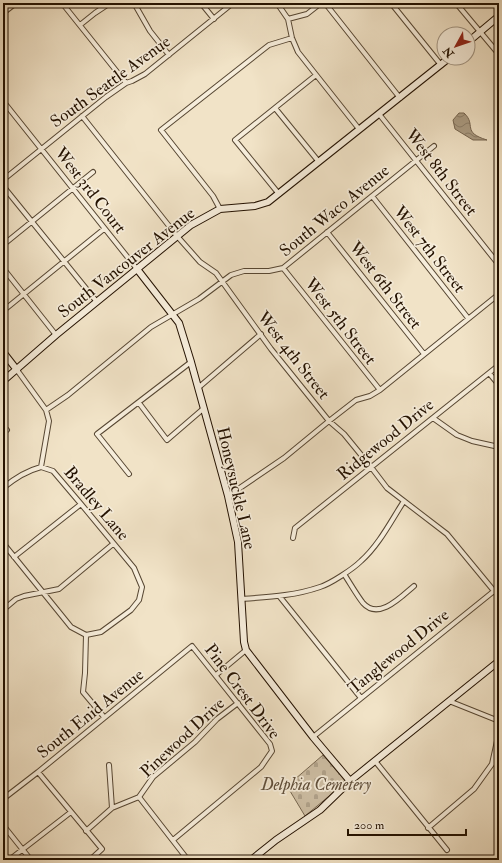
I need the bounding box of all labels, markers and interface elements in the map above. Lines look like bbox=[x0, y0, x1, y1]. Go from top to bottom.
north arrow bbox=[436, 26, 476, 66]
street label: South Seattle Avenue bbox=[46, 31, 174, 132]
text: N bbox=[440, 43, 458, 61]
street label: West 8th Street bbox=[400, 124, 482, 220]
street label: West 3rd Court bbox=[50, 142, 131, 238]
street label: South Waco Avenue bbox=[275, 160, 393, 261]
street label: West 7th Street bbox=[389, 201, 470, 297]
street label: South Vancouver Avenue bbox=[54, 202, 199, 322]
street label: West 6th Street bbox=[344, 237, 427, 334]
street label: West 5th Street bbox=[300, 273, 381, 369]
street label: West 4th Street bbox=[252, 306, 335, 404]
street label: Ridgewood Drive bbox=[333, 394, 438, 485]
street label: Honeysuckle Lane bbox=[211, 425, 261, 552]
street label: Bradley Lane bbox=[59, 462, 134, 545]
street label: Tanglewood Drive bbox=[344, 604, 453, 699]
street label: Pine Crest Drive bbox=[200, 640, 285, 743]
street label: South Enid Avenue bbox=[33, 664, 148, 763]
street label: Pinewood Drive bbox=[136, 693, 229, 782]
park label: Delphia Cemetery bbox=[260, 774, 371, 795]
scale bar bbox=[348, 811, 466, 837]
text: 200 m bbox=[354, 818, 385, 833]

